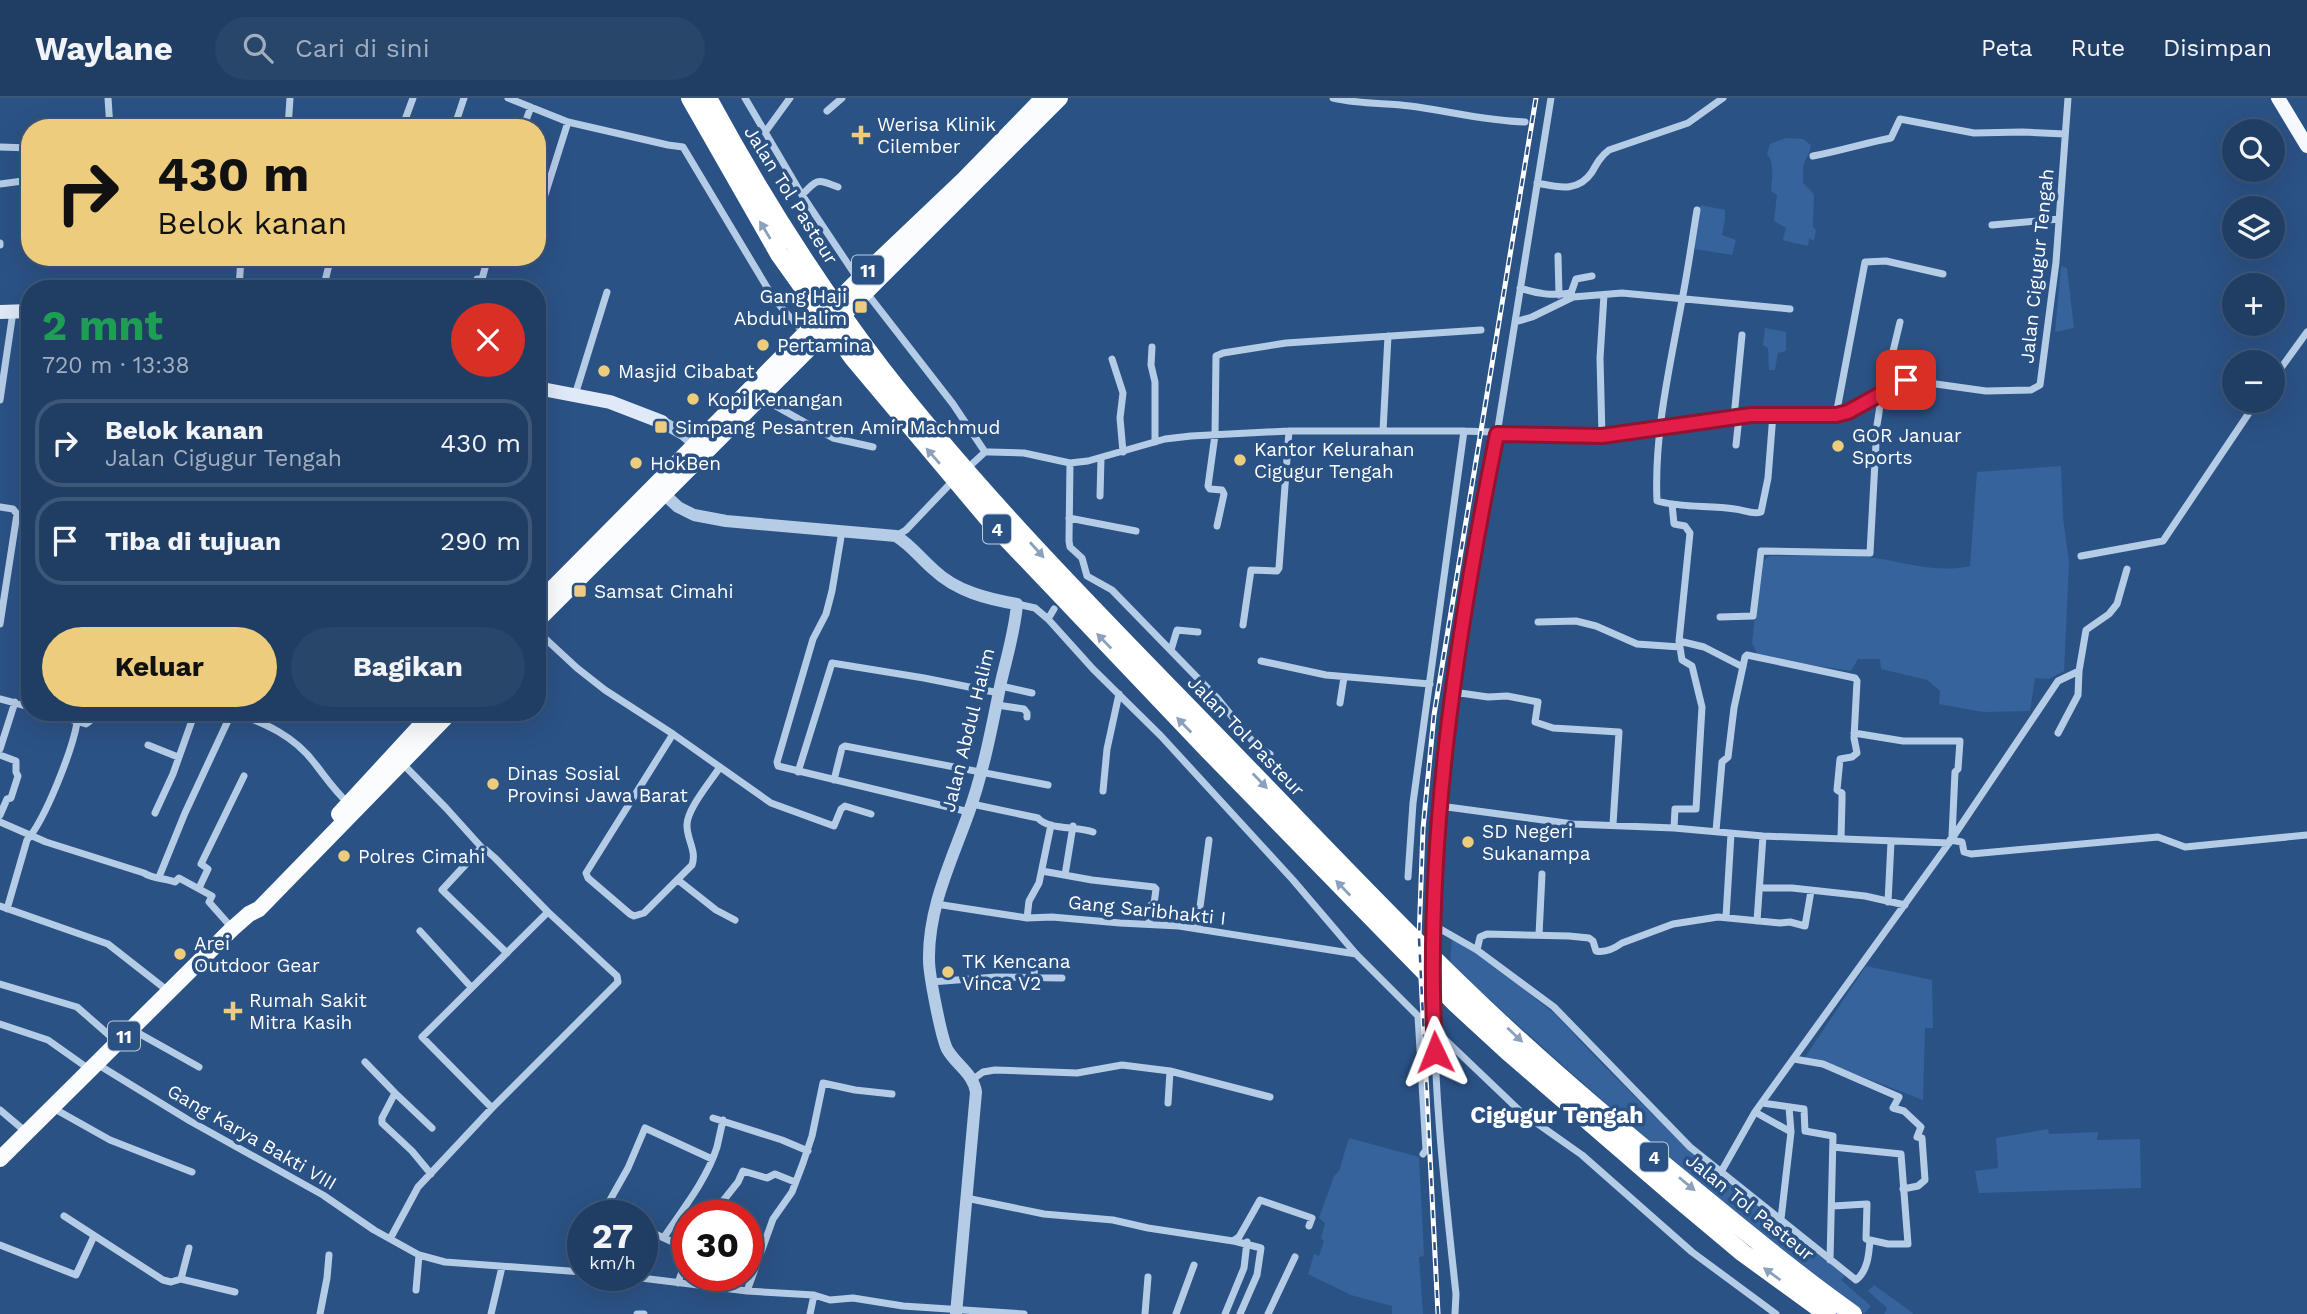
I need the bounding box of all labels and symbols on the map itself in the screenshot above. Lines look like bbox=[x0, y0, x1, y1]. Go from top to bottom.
place label: Werisa Klinik Cilember bbox=[877, 113, 996, 158]
street label: Jalan Tol Pasteur bbox=[739, 122, 843, 269]
marker: Werisa Klinik Cilember bbox=[851, 125, 871, 145]
street label: Jalan Cigugur Tengah bbox=[2015, 167, 2059, 365]
one-way arrow bbox=[758, 220, 771, 239]
road number: 11 bbox=[852, 256, 884, 285]
place label: Gang Haji Abdul Halim bbox=[734, 285, 847, 330]
marker: Gang Haji Abdul Halim bbox=[853, 299, 869, 315]
place label: Pertamina bbox=[777, 334, 871, 357]
marker: Pertamina bbox=[755, 337, 771, 353]
pin bbox=[1876, 350, 1936, 410]
place label: Masjid Cibabat bbox=[618, 360, 754, 383]
marker: Masjid Cibabat bbox=[596, 363, 612, 379]
place label: Kopi Kenangan bbox=[707, 388, 843, 411]
marker: Kopi Kenangan bbox=[685, 391, 701, 407]
place label: Simpang Pesantren Amir Machmud bbox=[675, 416, 1000, 439]
marker: Simpang Pesantren Amir Machmud bbox=[653, 419, 669, 435]
place label: GOR Januar Sports bbox=[1852, 424, 1962, 469]
place label: Kantor Kelurahan Cigugur Tengah bbox=[1254, 438, 1414, 483]
marker: GOR Januar Sports bbox=[1830, 438, 1846, 454]
one-way arrow bbox=[926, 447, 941, 464]
place label: HokBen bbox=[650, 452, 721, 475]
marker: Kantor Kelurahan Cigugur Tengah bbox=[1232, 452, 1248, 468]
marker: HokBen bbox=[628, 455, 644, 471]
road number: 4 bbox=[983, 514, 1011, 544]
one-way arrow bbox=[1029, 541, 1045, 559]
place label: Samsat Cimahi bbox=[594, 580, 733, 603]
marker: Samsat Cimahi bbox=[572, 583, 588, 599]
one-way arrow bbox=[1096, 633, 1112, 650]
street label: Jalan Abdul Halim bbox=[936, 645, 1000, 815]
street label: Jalan Tol Pasteur bbox=[1183, 671, 1310, 801]
one-way arrow bbox=[1177, 717, 1193, 734]
place label: Dinas Sosial Provinsi Jawa Barat bbox=[507, 762, 688, 807]
one-way arrow bbox=[1252, 772, 1269, 789]
marker: Dinas Sosial Provinsi Jawa Barat bbox=[485, 776, 501, 792]
place label: SD Negeri Sukanampa bbox=[1482, 820, 1591, 865]
marker: SD Negeri Sukanampa bbox=[1460, 834, 1476, 850]
place label: Polres Cimahi bbox=[358, 845, 485, 868]
marker: Polres Cimahi bbox=[336, 848, 352, 864]
one-way arrow bbox=[1335, 880, 1351, 896]
street label: Gang Saribhakti I bbox=[1067, 890, 1227, 930]
place label: Arei Outdoor Gear bbox=[194, 932, 320, 977]
marker: Arei Outdoor Gear bbox=[172, 946, 188, 962]
place label: TK Kencana Vinca V2 bbox=[962, 950, 1071, 995]
marker: TK Kencana Vinca V2 bbox=[940, 964, 956, 980]
place label: Rumah Sakit Mitra Kasih bbox=[249, 989, 367, 1034]
marker: Rumah Sakit Mitra Kasih bbox=[223, 1001, 243, 1021]
position arrow bbox=[1398, 1015, 1472, 1089]
road number: 11 bbox=[108, 1021, 140, 1051]
one-way arrow bbox=[1506, 1027, 1523, 1043]
street label: Gang Karya Bakti VIII bbox=[163, 1079, 341, 1195]
district label: Cigugur Tengah bbox=[1470, 1102, 1644, 1129]
road number: 4 bbox=[1640, 1142, 1668, 1172]
street label: Jalan Tol Pasteur bbox=[1681, 1148, 1819, 1266]
one-way arrow bbox=[1678, 1176, 1696, 1191]
speed limit sign: 30 bbox=[672, 1200, 763, 1291]
one-way arrow bbox=[1763, 1267, 1781, 1281]

